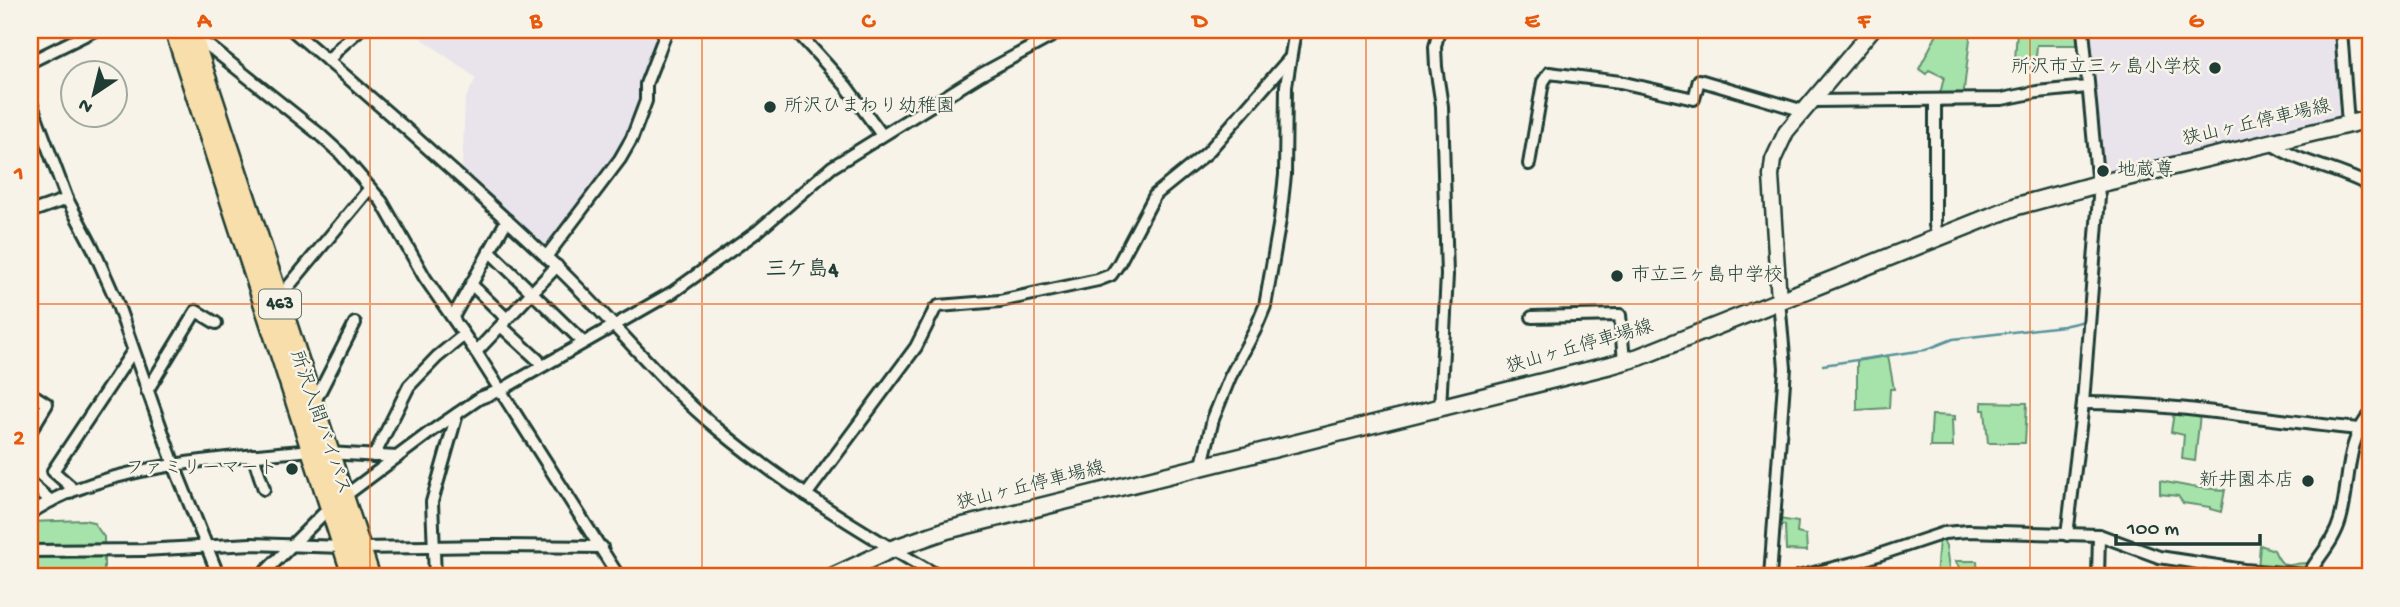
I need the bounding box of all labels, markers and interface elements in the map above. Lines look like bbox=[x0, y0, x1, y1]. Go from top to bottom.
text: A bbox=[196, 9, 212, 36]
text: B bbox=[529, 9, 543, 36]
text: C bbox=[862, 9, 877, 36]
text: D bbox=[1191, 9, 1209, 36]
text: E bbox=[1525, 9, 1541, 36]
text: F bbox=[1857, 9, 1872, 36]
text: G bbox=[2189, 9, 2205, 36]
place label: 所沢市立三ヶ島小学校 bbox=[2011, 56, 2201, 80]
north arrow bbox=[60, 60, 130, 130]
marker: 所沢市立三ヶ島小学校 bbox=[2207, 60, 2223, 76]
text: N bbox=[75, 92, 98, 118]
place label: 所沢ひまわり幼稚園 bbox=[784, 95, 955, 119]
street label: 狭山ヶ丘停車場線 bbox=[2180, 95, 2334, 152]
marker: 所沢ひまわり幼稚園 bbox=[762, 99, 778, 115]
place label: 地蔵尊 bbox=[2117, 159, 2174, 183]
text: 1 bbox=[13, 161, 24, 188]
marker: 地蔵尊 bbox=[2095, 163, 2111, 179]
district label: 三ケ島4 bbox=[766, 257, 840, 284]
place label: 市立三ヶ島中学校 bbox=[1631, 264, 1783, 288]
marker: 市立三ヶ島中学校 bbox=[1609, 268, 1625, 284]
road number: 463 bbox=[259, 290, 301, 318]
street label: 狭山ヶ丘停車場線 bbox=[1503, 315, 1656, 380]
street label: 所沢入間バイパス bbox=[283, 348, 355, 498]
text: 2 bbox=[13, 426, 25, 453]
street label: 狭山ヶ丘停車場線 bbox=[954, 456, 1108, 517]
place label: ファミリーマート bbox=[126, 458, 278, 481]
marker: ファミリーマート bbox=[284, 461, 300, 477]
place label: 新井園本店 bbox=[2199, 469, 2294, 493]
marker: 新井園本店 bbox=[2300, 473, 2316, 489]
scale bar bbox=[2116, 502, 2260, 546]
text: 100 m bbox=[2126, 518, 2179, 543]

